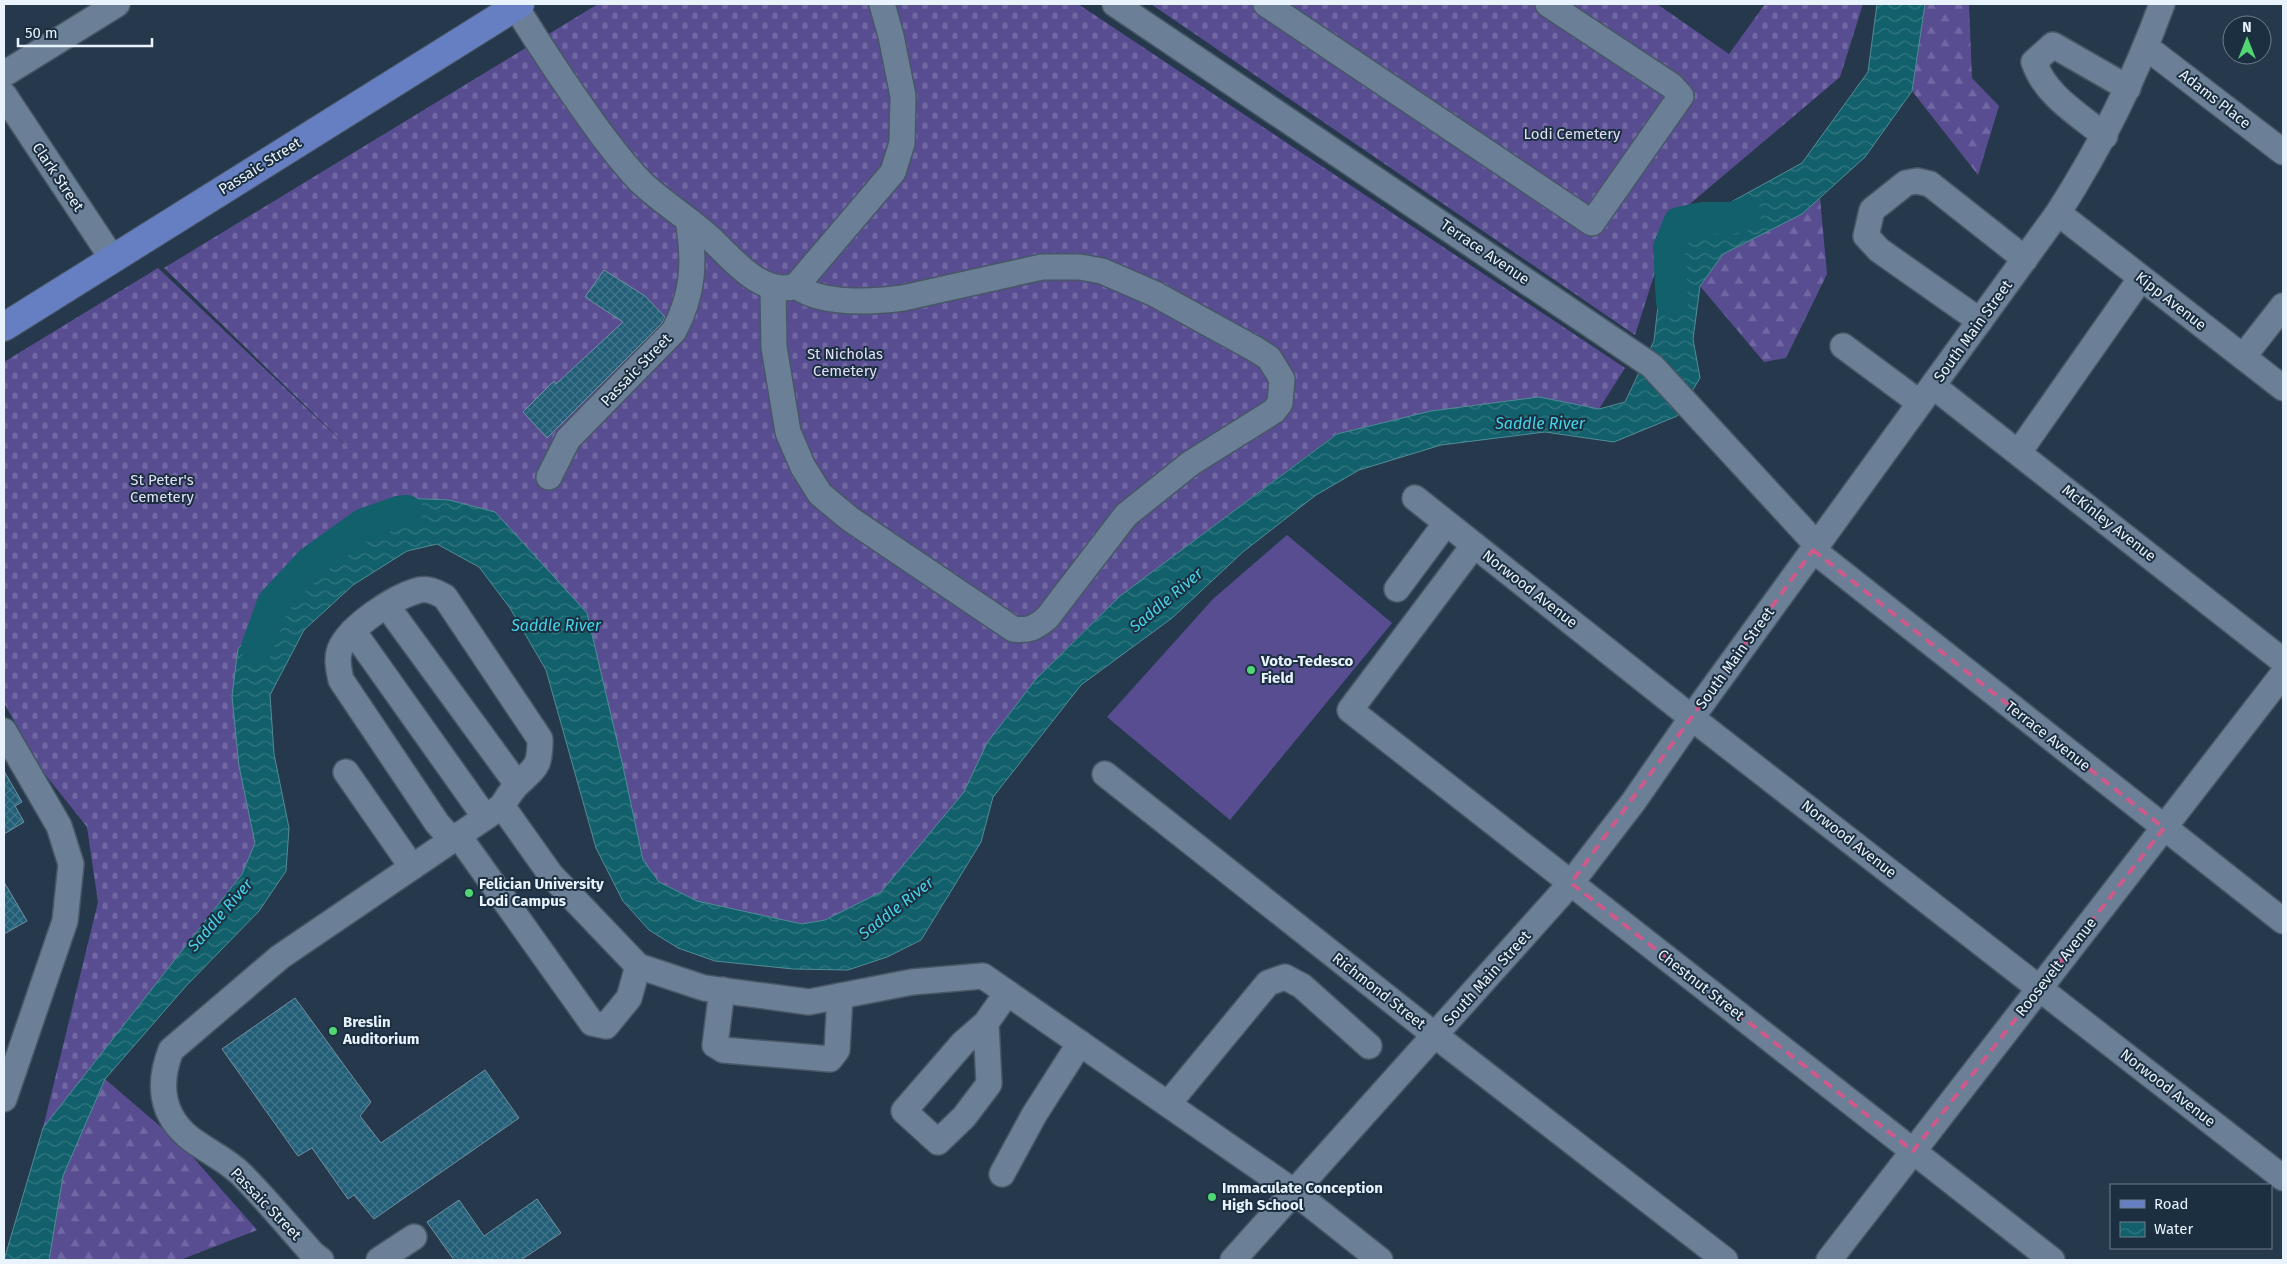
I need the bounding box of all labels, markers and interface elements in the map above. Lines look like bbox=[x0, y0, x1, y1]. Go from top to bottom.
scale bar bbox=[18, 15, 151, 47]
north arrow bbox=[2222, 15, 2272, 65]
text: N bbox=[2242, 19, 2252, 36]
text: 50 m bbox=[25, 24, 58, 42]
street label: Adams Place bbox=[2176, 66, 2254, 132]
park label: Lodi Cemetery bbox=[1524, 125, 1621, 143]
street label: Passaic Street bbox=[215, 133, 305, 198]
street label: Clark Street bbox=[28, 139, 88, 215]
street label: Terrace Avenue bbox=[1437, 216, 1533, 288]
street label: Kipp Avenue bbox=[2132, 268, 2210, 334]
street label: South Main Street bbox=[1930, 276, 2016, 385]
street label: Passaic Street bbox=[597, 330, 675, 410]
park label: St Nicholas Cemetery bbox=[807, 345, 883, 380]
water label: Saddle River bbox=[1494, 414, 1586, 433]
park label: St Peter's Cemetery bbox=[130, 471, 195, 506]
street label: McKinley Avenue bbox=[2058, 481, 2160, 565]
street label: Norwood Avenue bbox=[1479, 546, 1581, 632]
water label: Saddle River bbox=[1125, 563, 1207, 637]
street label: South Main Street bbox=[1692, 603, 1778, 712]
water label: Saddle River bbox=[510, 616, 602, 635]
place label: Voto-Tedesco Field bbox=[1260, 652, 1354, 687]
marker: Voto-Tedesco Field bbox=[1245, 664, 1257, 676]
street label: Terrace Avenue bbox=[2002, 697, 2094, 775]
street label: Norwood Avenue bbox=[1798, 796, 1900, 882]
water label: Saddle River bbox=[854, 872, 938, 944]
water label: Saddle River bbox=[183, 874, 257, 956]
place label: Felician University Lodi Campus bbox=[479, 875, 604, 910]
marker: Felician University Lodi Campus bbox=[463, 887, 475, 899]
street label: Roosevelt Avenue bbox=[2012, 914, 2100, 1020]
street label: South Main Street bbox=[1440, 926, 1535, 1029]
street label: Chestnut Street bbox=[1654, 946, 1748, 1025]
street label: Richmond Street bbox=[1329, 949, 1430, 1033]
place label: Breslin Auditorium bbox=[342, 1013, 419, 1048]
marker: Breslin Auditorium bbox=[327, 1025, 339, 1037]
street label: Norwood Avenue bbox=[2117, 1045, 2219, 1131]
street label: Passaic Street bbox=[227, 1164, 305, 1244]
place label: Immaculate Conception High School bbox=[1222, 1179, 1383, 1214]
legend bbox=[2110, 1184, 2272, 1249]
marker: Immaculate Conception High School bbox=[1206, 1191, 1218, 1203]
text: Road bbox=[2154, 1195, 2189, 1213]
text: Water bbox=[2154, 1220, 2193, 1238]

